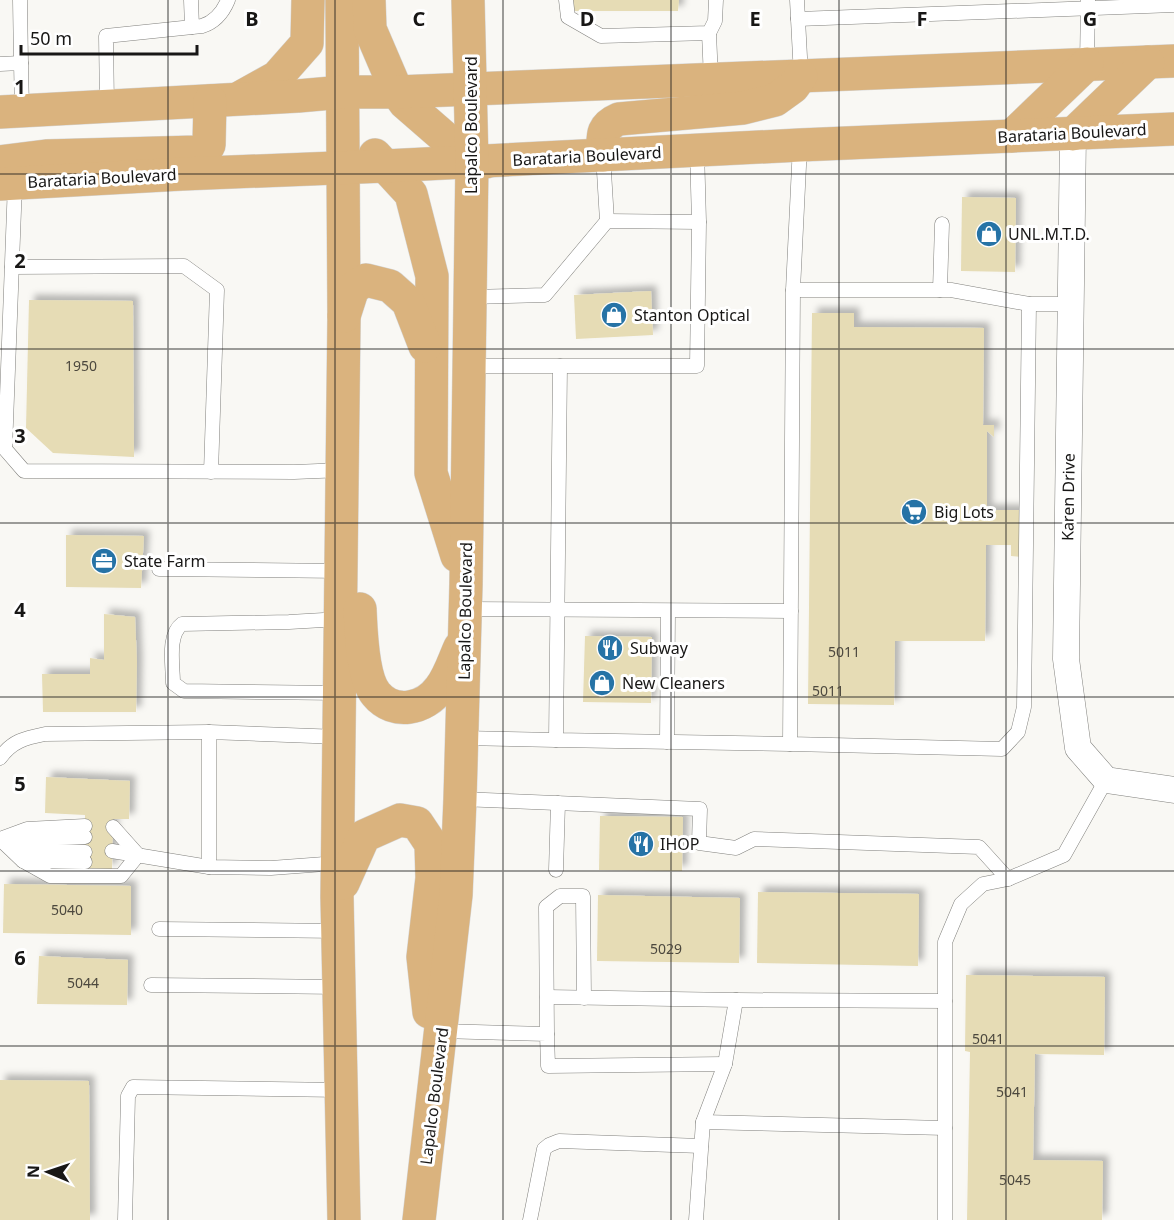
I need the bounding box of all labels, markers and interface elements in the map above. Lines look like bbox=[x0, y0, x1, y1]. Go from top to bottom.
text: B bbox=[245, 5, 259, 32]
text: C bbox=[413, 5, 426, 32]
text: D bbox=[580, 5, 594, 32]
text: E bbox=[749, 5, 761, 32]
text: F bbox=[917, 5, 927, 32]
text: G bbox=[1083, 5, 1097, 32]
scale bar bbox=[21, 18, 196, 56]
text: 50 m bbox=[30, 26, 72, 50]
street label: Lapalco Boulevard bbox=[460, 56, 482, 194]
text: 1 bbox=[14, 73, 26, 100]
street label: Barataria Boulevard bbox=[997, 118, 1147, 148]
street label: Barataria Boulevard bbox=[512, 141, 662, 171]
street label: Barataria Boulevard bbox=[27, 163, 177, 193]
shop icon: UNL.M.T.D. bbox=[974, 219, 1004, 249]
place label: UNL.M.T.D. bbox=[1008, 223, 1090, 245]
text: 2 bbox=[14, 247, 26, 274]
shop icon: Stanton Optical bbox=[599, 300, 629, 330]
place label: Stanton Optical bbox=[634, 304, 750, 326]
house number: 1950 bbox=[65, 356, 97, 375]
text: 3 bbox=[14, 422, 26, 449]
street label: Karen Drive bbox=[1056, 453, 1080, 541]
supermarket icon: Big Lots bbox=[899, 497, 929, 527]
place label: Big Lots bbox=[934, 501, 994, 523]
street label: Lapalco Boulevard bbox=[453, 542, 477, 680]
office icon: State Farm bbox=[89, 546, 119, 576]
place label: State Farm bbox=[124, 550, 205, 572]
text: 4 bbox=[14, 596, 26, 623]
restaurant icon: Subway bbox=[595, 633, 625, 663]
place label: Subway bbox=[630, 637, 689, 659]
house number: 5011 bbox=[828, 642, 860, 661]
shop icon: New Cleaners bbox=[587, 668, 617, 698]
place label: New Cleaners bbox=[622, 672, 725, 694]
house number: 5011 bbox=[812, 681, 844, 700]
text: 5 bbox=[14, 770, 26, 797]
restaurant icon: IHOP bbox=[626, 829, 656, 859]
place label: IHOP bbox=[660, 833, 699, 855]
house number: 5040 bbox=[51, 900, 83, 919]
house number: 5029 bbox=[650, 939, 682, 958]
text: 6 bbox=[14, 944, 26, 971]
house number: 5044 bbox=[67, 973, 99, 992]
street label: Lapalco Boulevard bbox=[415, 1026, 453, 1166]
house number: 5041 bbox=[972, 1029, 1004, 1048]
house number: 5041 bbox=[996, 1082, 1028, 1101]
north arrow bbox=[18, 1142, 78, 1202]
text: N bbox=[22, 1165, 44, 1178]
house number: 5045 bbox=[999, 1170, 1031, 1189]

